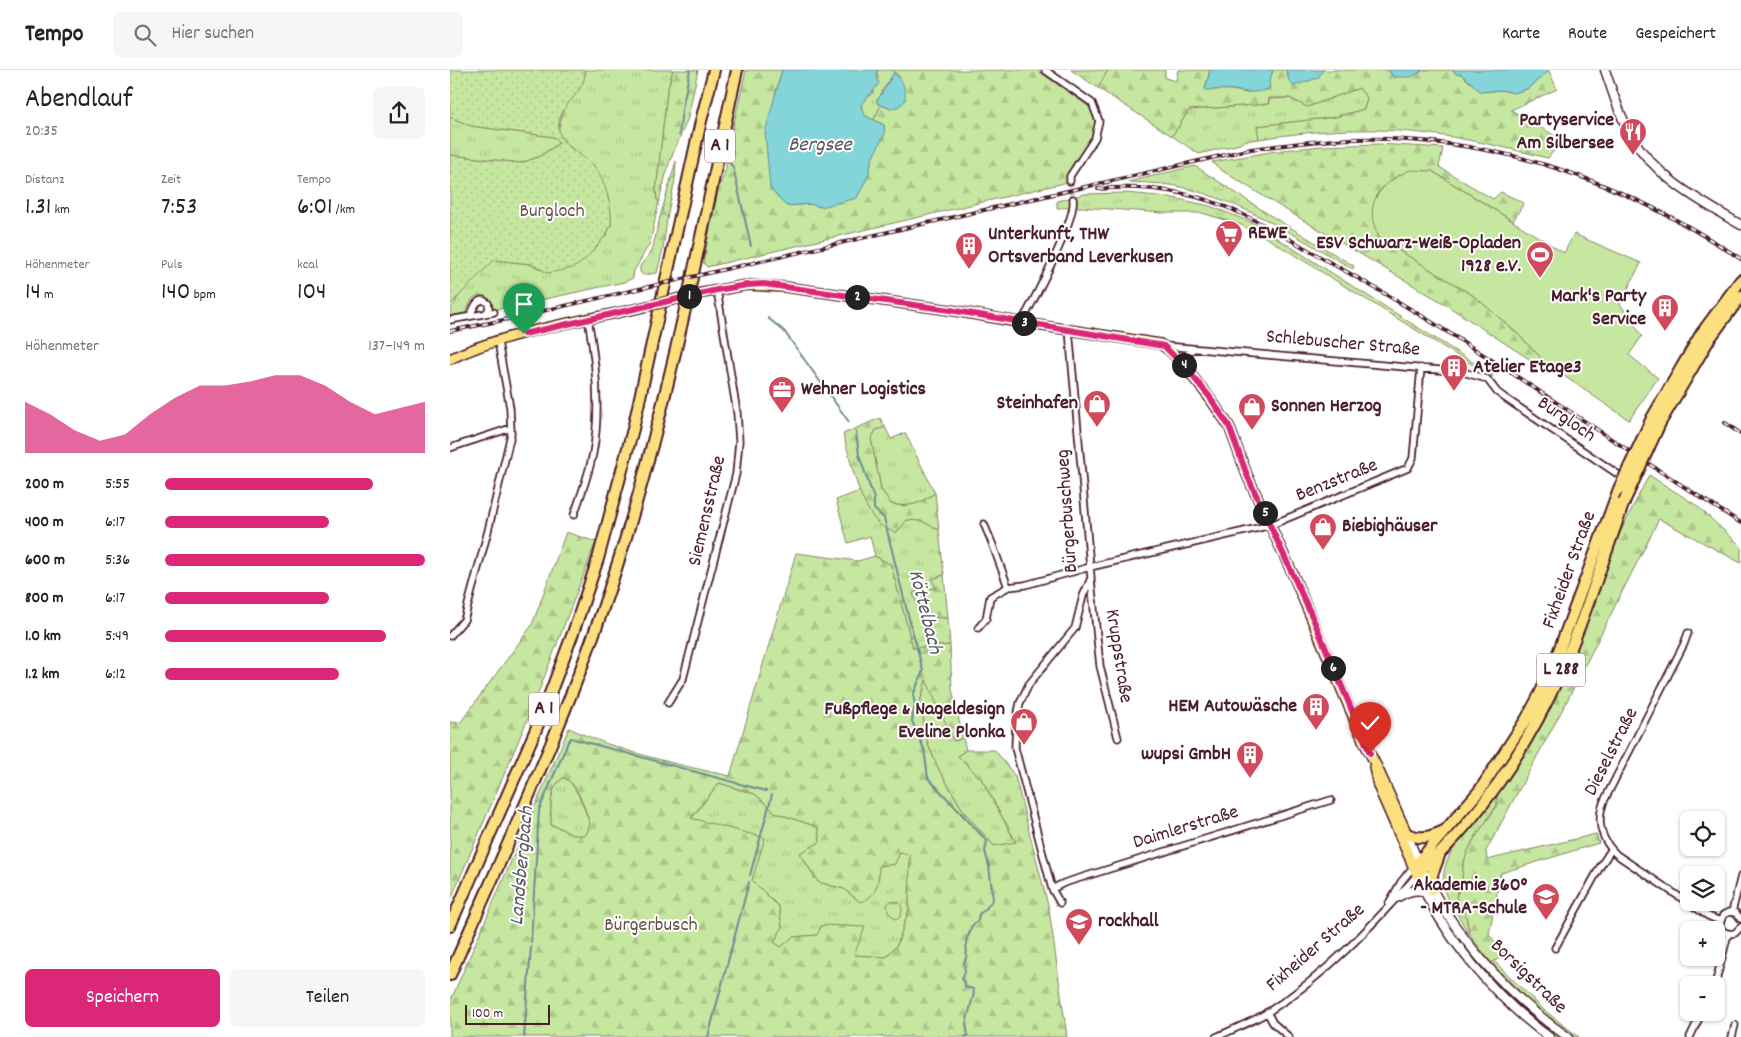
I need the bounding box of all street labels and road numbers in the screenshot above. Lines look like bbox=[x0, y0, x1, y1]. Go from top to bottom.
road number: A 1 bbox=[705, 129, 735, 162]
street label: Schlebuscher Straße bbox=[1265, 323, 1421, 365]
street label: Burgloch bbox=[1531, 390, 1601, 450]
street label: Bürgerbuschweg bbox=[1050, 448, 1086, 574]
street label: Benzstraße bbox=[1292, 452, 1382, 510]
street label: Siemensstraße bbox=[682, 453, 734, 569]
street label: Fixheider Straße bbox=[1536, 507, 1604, 633]
street label: Kruppstraße bbox=[1097, 607, 1139, 705]
road number: L 288 bbox=[1537, 654, 1585, 686]
road number: A 1 bbox=[529, 692, 559, 726]
street label: Dieselstraße bbox=[1578, 703, 1646, 801]
street label: Daimlerstraße bbox=[1130, 799, 1242, 857]
street label: Fixheider Straße bbox=[1260, 897, 1372, 999]
street label: Borsigstraße bbox=[1483, 933, 1573, 1021]

